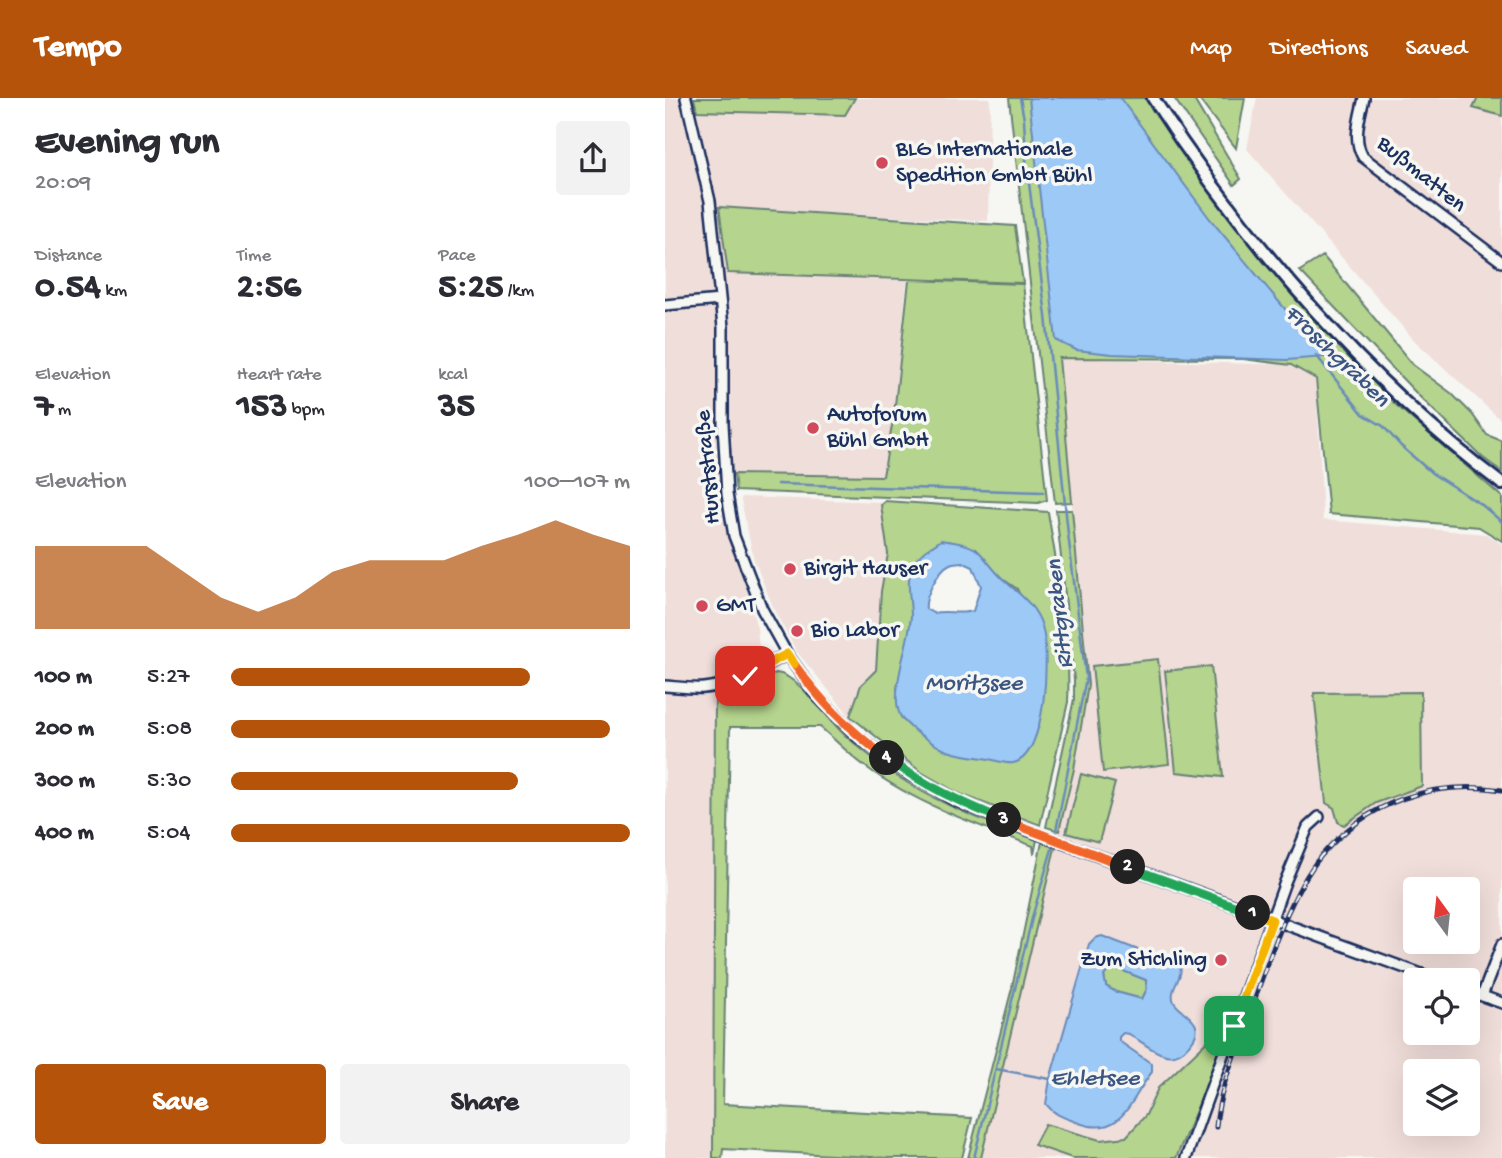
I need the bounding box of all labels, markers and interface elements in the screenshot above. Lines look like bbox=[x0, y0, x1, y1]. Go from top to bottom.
text: Tempo bbox=[35, 30, 122, 68]
text: Map bbox=[1190, 35, 1232, 64]
text: Directions bbox=[1270, 35, 1368, 64]
text: Saved bbox=[1406, 35, 1467, 64]
button: share bbox=[556, 121, 630, 195]
text: Evening run bbox=[35, 122, 219, 166]
street label: Bußmatten bbox=[1370, 130, 1471, 219]
place label: BLG Internationale Spedition GmbH Bühl bbox=[895, 137, 1093, 190]
marker: BLG Internationale Spedition GmbH Bühl bbox=[874, 155, 890, 171]
text: 20:09 bbox=[35, 170, 91, 197]
text: Distance bbox=[35, 245, 102, 268]
text: Time bbox=[237, 245, 271, 268]
text: Pace bbox=[438, 245, 476, 268]
text: 0.54 bbox=[35, 268, 101, 309]
text: 2:56 bbox=[237, 268, 301, 309]
text: 5:25 bbox=[438, 268, 503, 309]
text: km bbox=[101, 280, 127, 303]
text: /km bbox=[503, 280, 534, 303]
water label: Froschgraben bbox=[1277, 300, 1395, 415]
text: Elevation bbox=[35, 364, 111, 387]
text: Heart rate bbox=[237, 364, 322, 387]
text: kcal bbox=[438, 364, 468, 387]
text: 7 bbox=[35, 387, 53, 428]
text: 153 bbox=[237, 387, 287, 428]
text: 35 bbox=[438, 387, 475, 428]
text: m bbox=[53, 399, 71, 422]
text: bpm bbox=[287, 399, 325, 422]
place label: Autoforum Bühl GmbH bbox=[826, 402, 929, 455]
street label: Hurststraße bbox=[690, 408, 727, 525]
marker: Autoforum Bühl GmbH bbox=[805, 420, 821, 436]
text: Elevation bbox=[35, 469, 126, 496]
text: 100–107 m bbox=[524, 469, 630, 496]
place label: Birgit Hauser bbox=[803, 556, 929, 583]
water label: Rittgraben bbox=[1041, 558, 1081, 670]
marker: Birgit Hauser bbox=[782, 561, 798, 577]
place label: GMT bbox=[716, 593, 756, 620]
marker: GMT bbox=[694, 598, 710, 614]
place label: Bio Labor bbox=[810, 618, 900, 645]
marker: Bio Labor bbox=[789, 623, 805, 639]
pin bbox=[715, 646, 775, 706]
icon: check bbox=[726, 657, 764, 695]
text: 100 m bbox=[35, 664, 92, 691]
text: 5:27 bbox=[147, 664, 190, 691]
water label: Moritzsee bbox=[926, 670, 1024, 699]
text: 200 m bbox=[35, 716, 94, 743]
text: 5:08 bbox=[147, 716, 192, 743]
pin: 4 bbox=[869, 740, 905, 776]
text: 4 bbox=[882, 746, 891, 769]
text: 300 m bbox=[35, 768, 95, 795]
text: 5:30 bbox=[147, 768, 191, 795]
pin: 3 bbox=[987, 802, 1021, 838]
text: 3 bbox=[999, 808, 1008, 831]
text: 400 m bbox=[35, 820, 94, 847]
text: 5:04 bbox=[147, 820, 190, 847]
pin: 2 bbox=[1111, 850, 1145, 884]
text: 2 bbox=[1123, 855, 1132, 878]
north arrow bbox=[1403, 877, 1481, 954]
map controls bbox=[1403, 877, 1480, 1136]
pin: 1 bbox=[1235, 896, 1271, 930]
text: 1 bbox=[1249, 901, 1256, 924]
place label: Zum Stichling bbox=[1080, 947, 1207, 974]
marker: Zum Stichling bbox=[1213, 952, 1229, 968]
button: locate bbox=[1403, 968, 1480, 1045]
pin bbox=[1204, 996, 1264, 1056]
icon: arrive bbox=[1215, 1007, 1253, 1045]
button: layers bbox=[1403, 1059, 1480, 1136]
button: Save bbox=[35, 1064, 326, 1144]
button: Share bbox=[340, 1064, 630, 1144]
water label: Ehletsee bbox=[1051, 1065, 1141, 1094]

